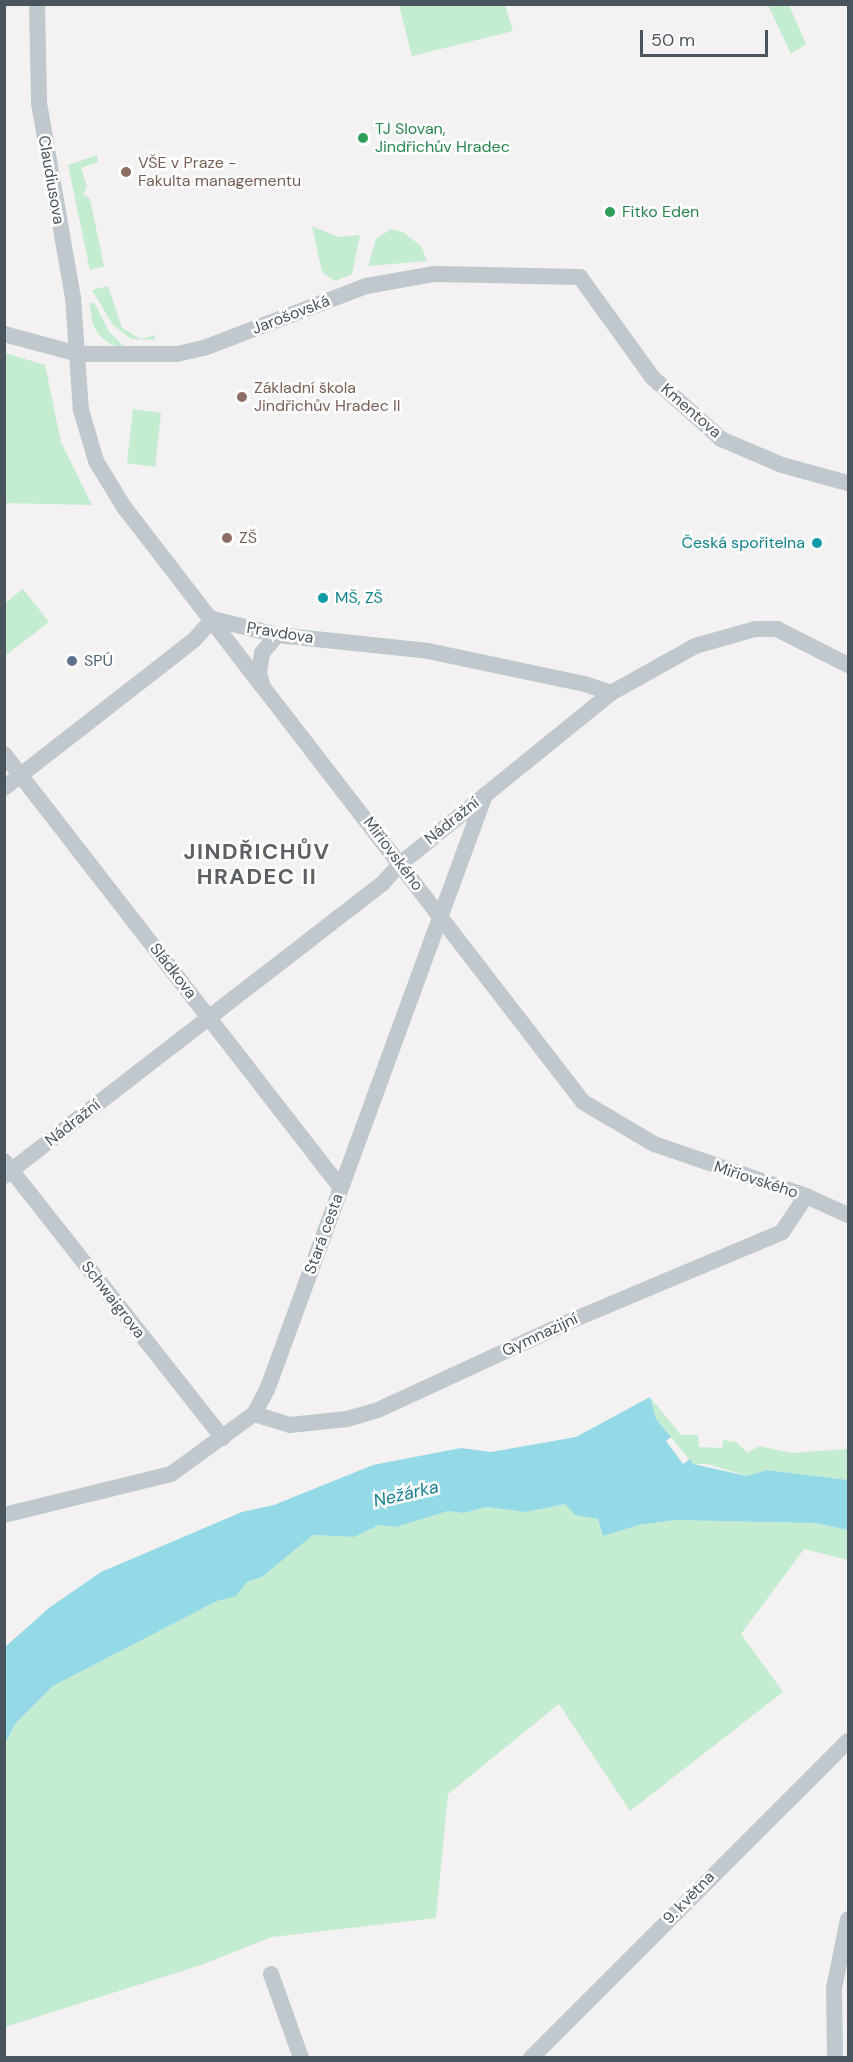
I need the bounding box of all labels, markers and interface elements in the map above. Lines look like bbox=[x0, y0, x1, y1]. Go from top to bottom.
scale bar bbox=[643, 18, 770, 56]
text: 50 m bbox=[651, 28, 695, 52]
place label: TJ Slovan, Jindřichův Hradec bbox=[375, 119, 510, 157]
marker: TJ Slovan, Jindřichův Hradec bbox=[356, 131, 370, 145]
street label: Claudiusova bbox=[34, 134, 68, 226]
place label: VŠE v Praze - Fakulta managementu bbox=[138, 153, 301, 191]
marker: VŠE v Praze - Fakulta managementu bbox=[119, 165, 133, 179]
place label: Fitko Eden bbox=[622, 202, 699, 222]
marker: Fitko Eden bbox=[603, 205, 617, 219]
street label: Jarošovská bbox=[249, 291, 333, 339]
place label: Základní škola Jindřichův Hradec II bbox=[254, 378, 401, 416]
street label: Kmentova bbox=[657, 380, 725, 442]
marker: Základní škola Jindřichův Hradec II bbox=[235, 390, 249, 404]
place label: ZŠ bbox=[239, 528, 257, 548]
marker: ZŠ bbox=[220, 531, 234, 545]
place label: Česká spořitelna bbox=[682, 533, 805, 553]
marker: Česká spořitelna bbox=[810, 536, 824, 550]
place label: MŠ, ZŠ bbox=[335, 588, 383, 608]
marker: MŠ, ZŠ bbox=[316, 591, 330, 605]
street label: Pravdova bbox=[245, 618, 315, 648]
place label: SPÚ bbox=[84, 651, 113, 671]
marker: SPÚ bbox=[65, 654, 79, 668]
street label: Nádražní bbox=[421, 793, 483, 849]
street label: Miřiovského bbox=[359, 813, 427, 895]
district label: JINDŘICHŮV HRADEC II bbox=[184, 838, 330, 890]
street label: Sládkova bbox=[145, 940, 201, 1002]
street label: Nádražní bbox=[42, 1096, 104, 1150]
street label: Miřiovského bbox=[711, 1157, 801, 1203]
street label: Stará cesta bbox=[301, 1191, 347, 1277]
street label: Schwaigrova bbox=[77, 1258, 149, 1342]
street label: Gymnazijní bbox=[499, 1309, 581, 1361]
water label: Nežárka bbox=[371, 1476, 441, 1512]
street label: 9. května bbox=[659, 1868, 719, 1928]

